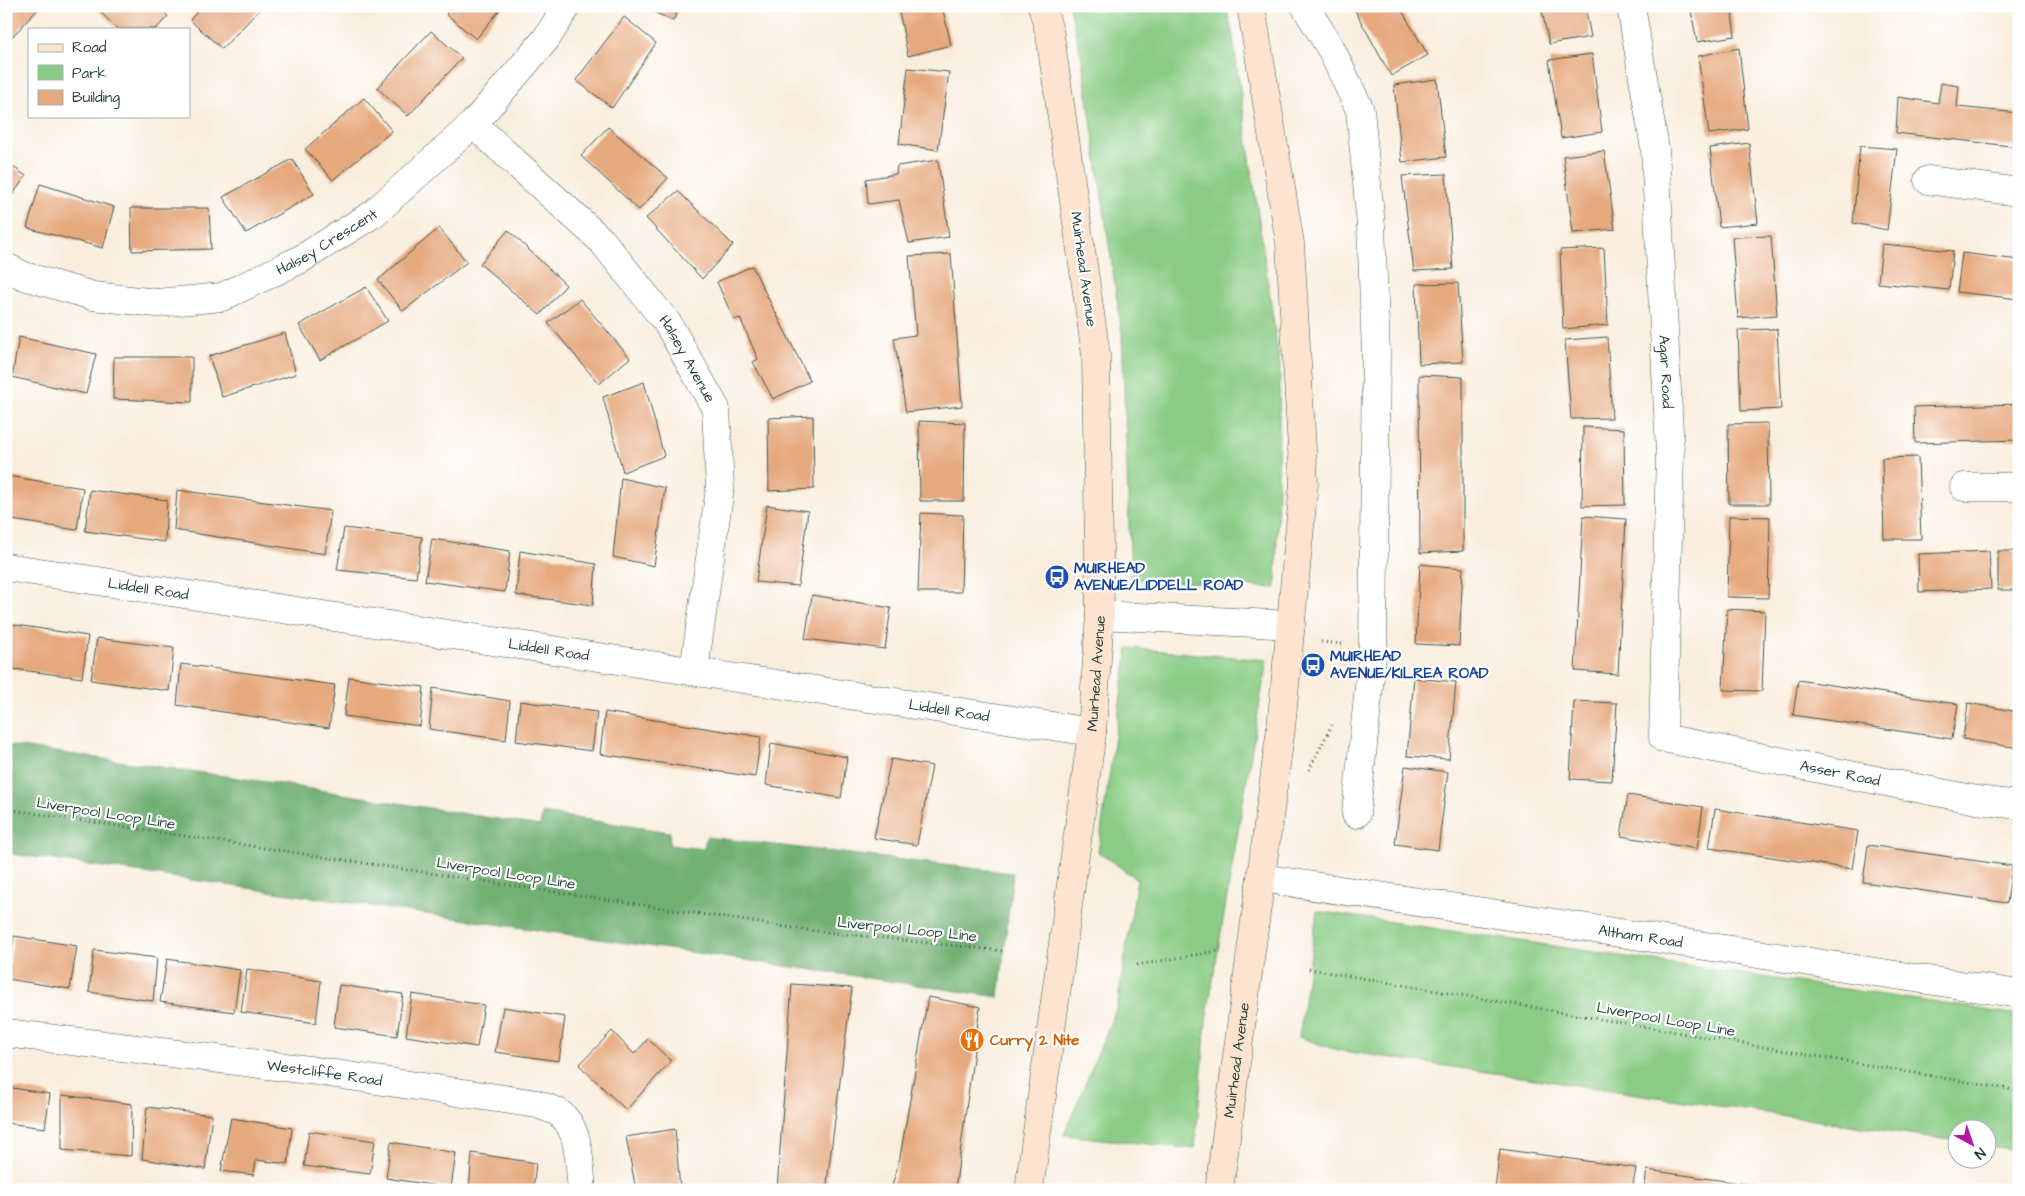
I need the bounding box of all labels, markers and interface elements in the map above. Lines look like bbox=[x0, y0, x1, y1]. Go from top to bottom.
legend bbox=[28, 28, 190, 118]
text: Road bbox=[72, 37, 107, 58]
text: Park bbox=[72, 63, 107, 84]
text: Building bbox=[72, 87, 120, 109]
street label: Halsey Crescent bbox=[273, 204, 383, 280]
street label: Muirhead Avenue bbox=[1065, 210, 1102, 328]
street label: Halsey Avenue bbox=[654, 311, 720, 407]
street label: Agar Road bbox=[1653, 334, 1678, 409]
place label: MUIRHEAD AVENUE/LIDDELL ROAD bbox=[1074, 558, 1244, 596]
bus stop icon: MUIRHEAD AVENUE/LIDDELL ROAD bbox=[1044, 564, 1070, 590]
street label: Liddell Road bbox=[106, 573, 190, 606]
street label: Muirhead Avenue bbox=[1082, 615, 1111, 732]
street label: Liddell Road bbox=[507, 633, 591, 667]
place label: MUIRHEAD AVENUE/KILREA ROAD bbox=[1330, 646, 1489, 684]
bus stop icon: MUIRHEAD AVENUE/KILREA ROAD bbox=[1300, 652, 1326, 678]
street label: Liddell Road bbox=[907, 694, 991, 727]
street label: Asser Road bbox=[1798, 755, 1882, 792]
street label: Liverpool Loop Line bbox=[35, 792, 177, 835]
street label: Liverpool Loop Line bbox=[435, 852, 577, 895]
street label: Liverpool Loop Line bbox=[836, 912, 978, 947]
street label: Altham Road bbox=[1597, 920, 1685, 953]
street label: Liverpool Loop Line bbox=[1595, 997, 1737, 1042]
street label: Muirhead Avenue bbox=[1219, 1001, 1255, 1119]
restaurant icon: Curry 2 Nite bbox=[959, 1027, 985, 1053]
place label: Curry 2 Nite bbox=[990, 1030, 1079, 1052]
street label: Westcliffe Road bbox=[266, 1055, 384, 1092]
north arrow bbox=[1948, 1118, 1998, 1168]
text: N bbox=[1970, 1143, 1990, 1164]

